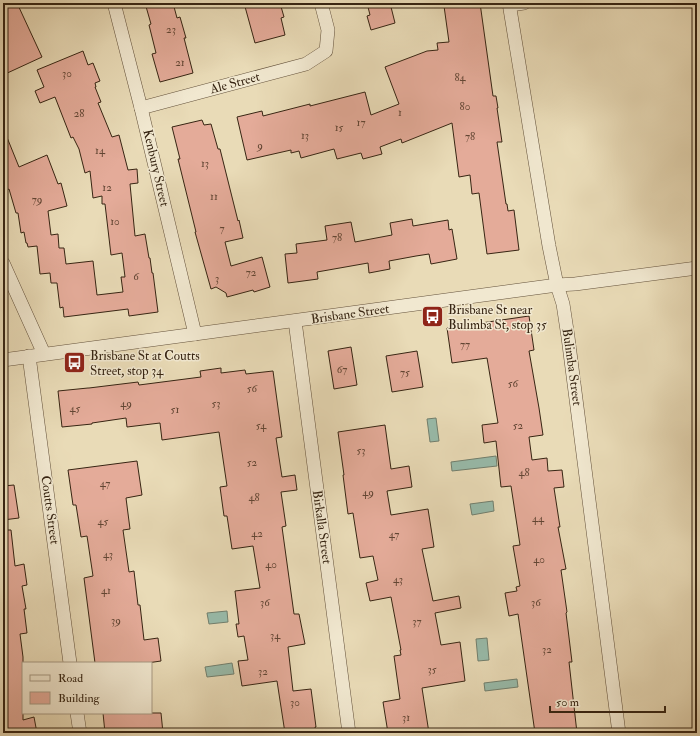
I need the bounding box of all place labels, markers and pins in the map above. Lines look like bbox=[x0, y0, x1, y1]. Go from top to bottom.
place label: Brisbane St near Bulimba St, stop 35 bbox=[448, 302, 547, 334]
bus stop icon: Brisbane St near Bulimba St, stop 35 bbox=[419, 304, 445, 330]
place label: Brisbane St at Coutts Street, stop 34 bbox=[90, 348, 200, 380]
bus stop icon: Brisbane St at Coutts Street, stop 34 bbox=[62, 350, 88, 376]

